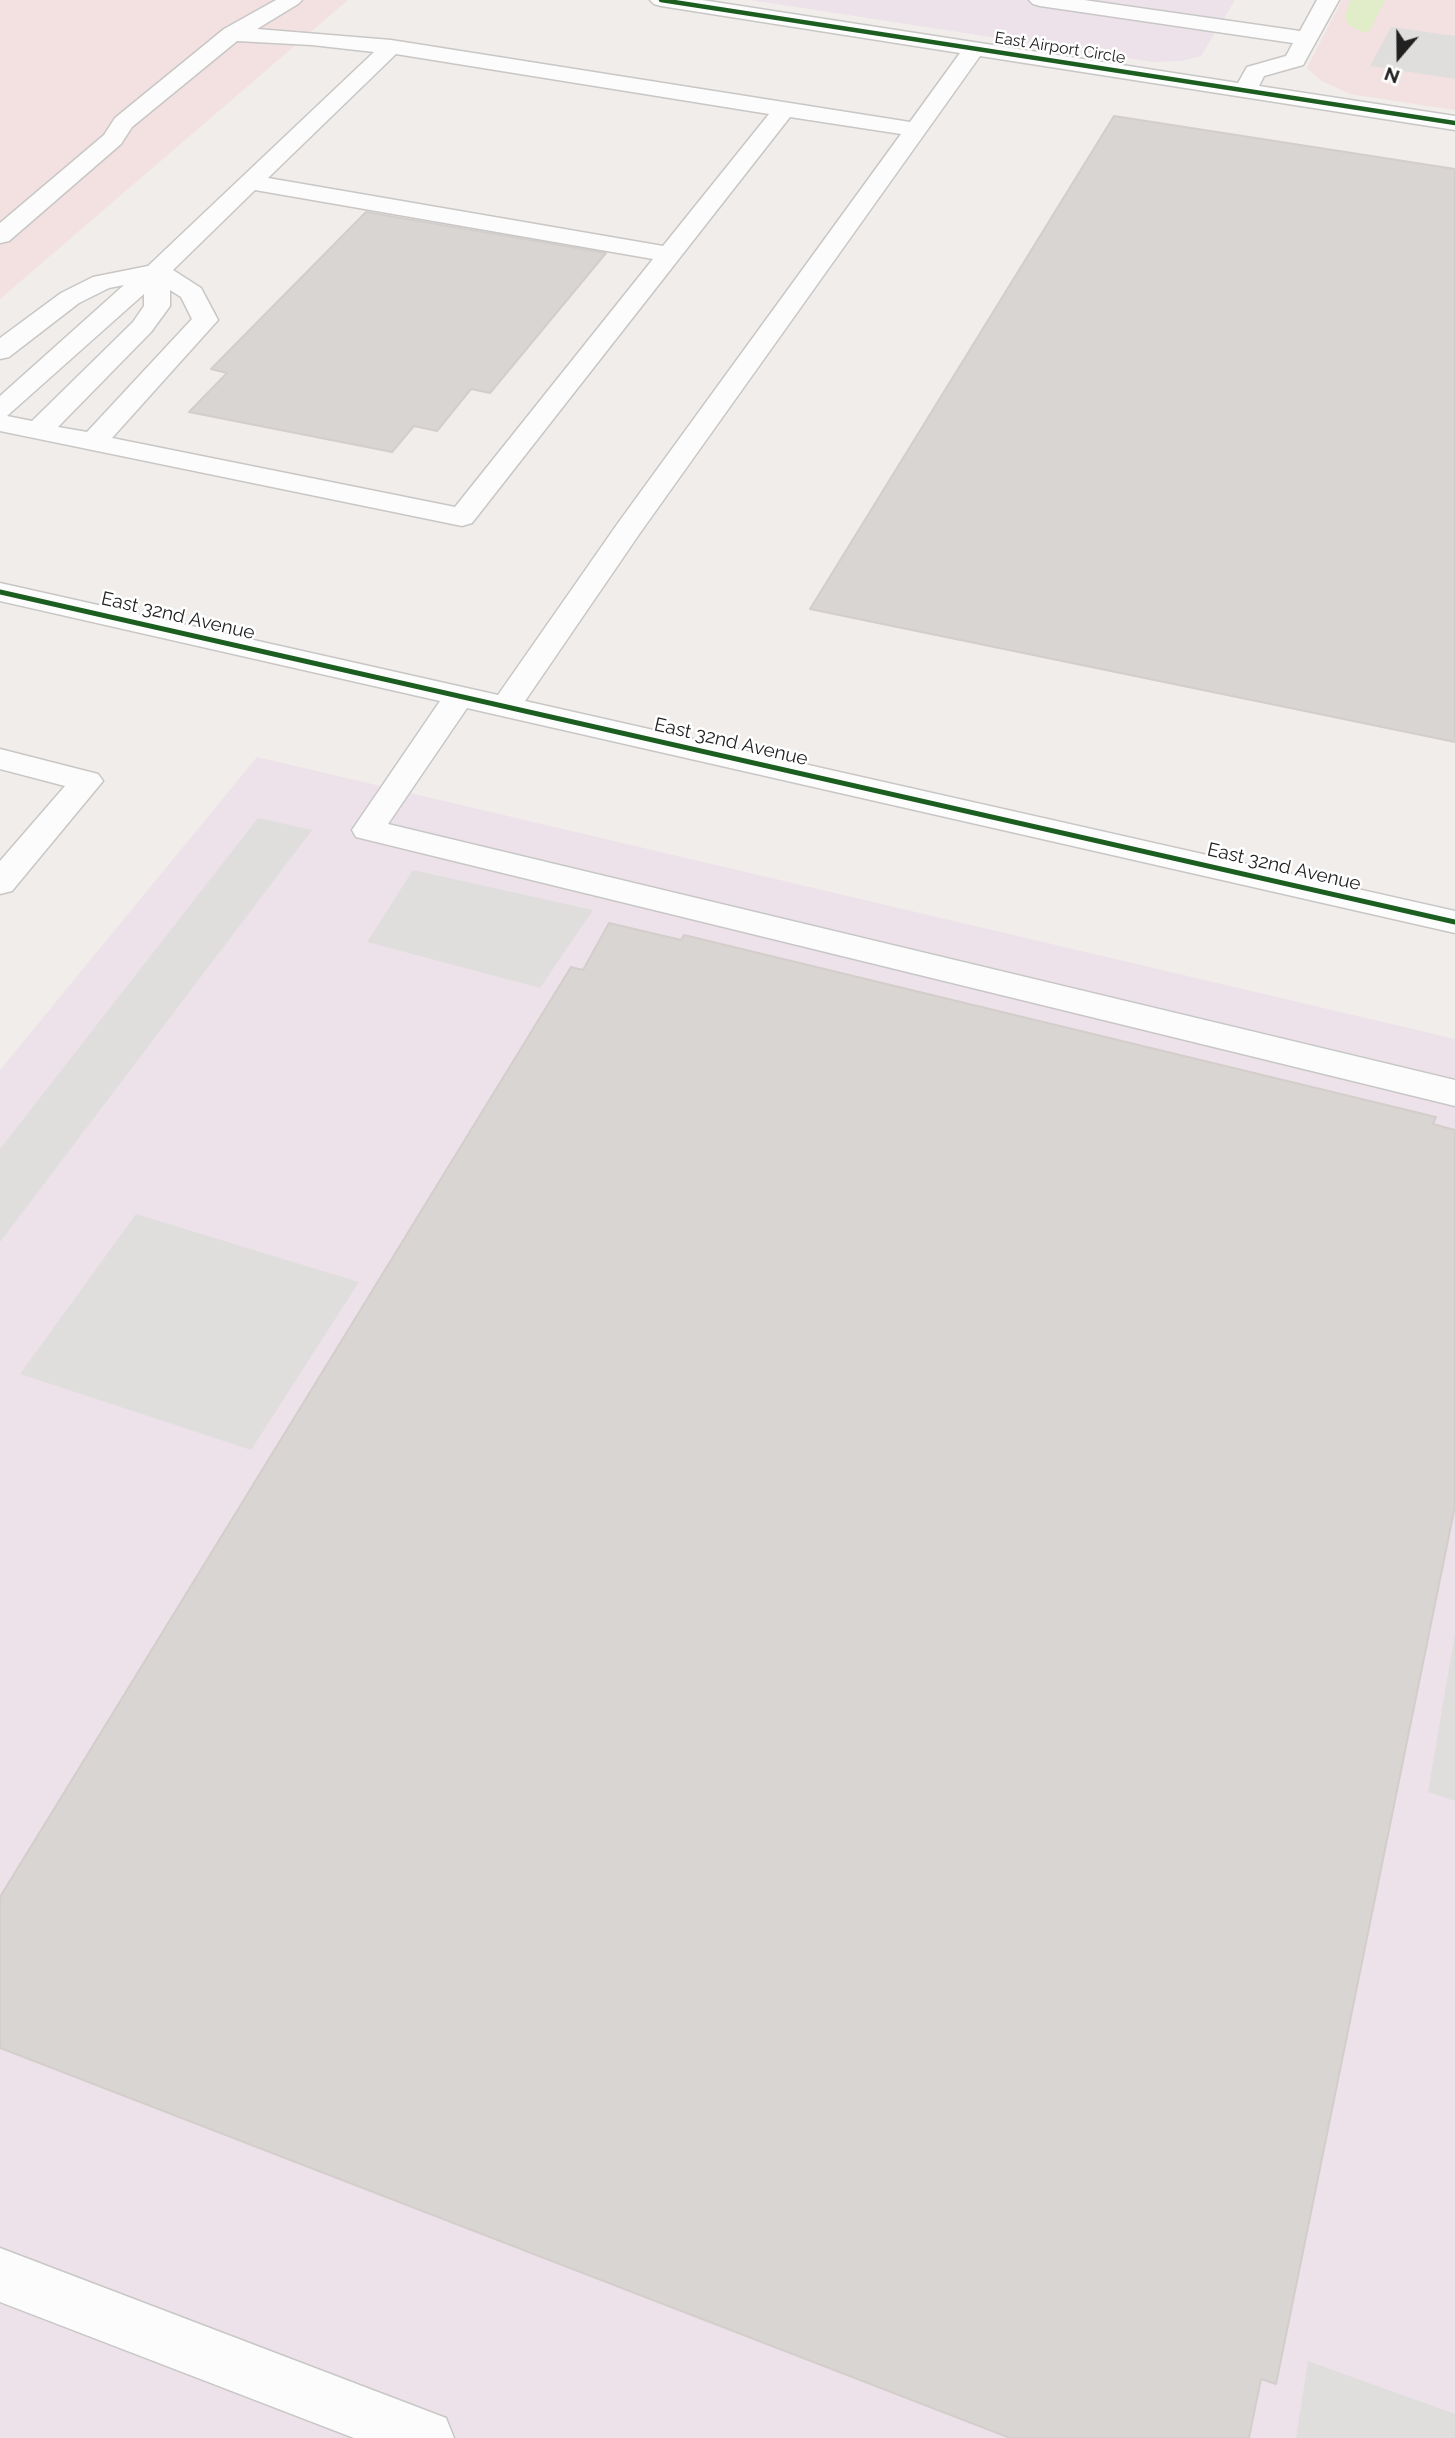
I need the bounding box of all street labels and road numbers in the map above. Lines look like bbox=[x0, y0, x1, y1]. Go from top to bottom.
street label: East Airport Circle bbox=[993, 28, 1127, 68]
street label: East 32nd Avenue bbox=[99, 587, 257, 645]
street label: East 32nd Avenue bbox=[652, 713, 810, 771]
street label: East 32nd Avenue bbox=[1205, 838, 1363, 896]

